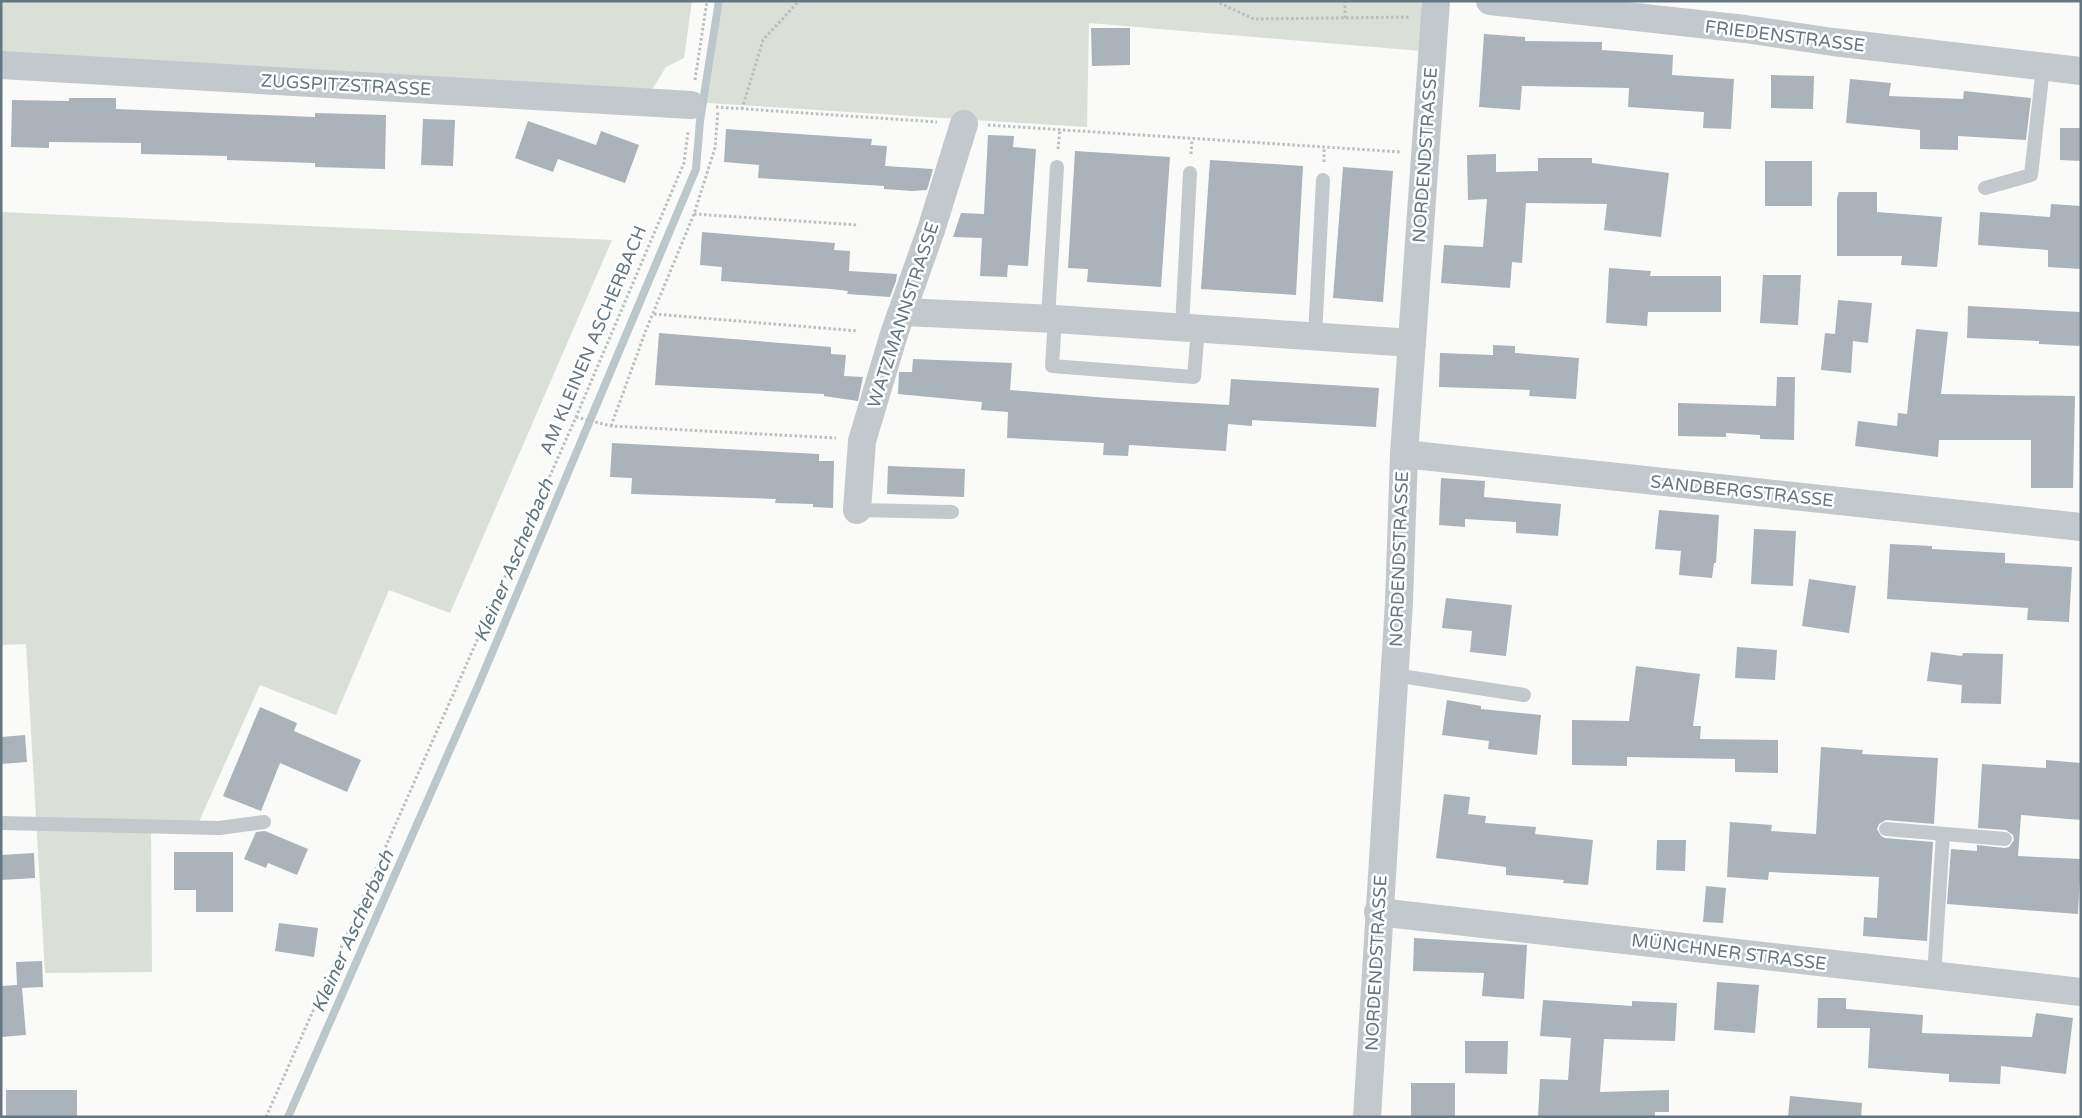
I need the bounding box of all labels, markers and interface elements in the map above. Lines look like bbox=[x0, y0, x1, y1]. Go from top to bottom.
street label: FRIEDENSTRASSE bbox=[1704, 15, 1866, 57]
street label: NORDENDSTRASSE bbox=[1408, 66, 1442, 244]
street label: ZUGSPITZSTRASSE bbox=[260, 70, 432, 100]
street label: WATZMANNSTRASSE bbox=[863, 219, 943, 411]
street label: AM KLEINEN ASCHERBACH bbox=[535, 222, 651, 458]
street label: SANDBERGSTRASSE bbox=[1649, 470, 1835, 512]
street label: NORDENDSTRASSE bbox=[1385, 471, 1413, 647]
water label: Kleiner Ascherbach bbox=[470, 475, 558, 645]
water label: Kleiner Ascherbach bbox=[307, 847, 399, 1016]
street label: NORDENDSTRASSE bbox=[1360, 874, 1392, 1052]
street label: MÜNCHNER STRASSE bbox=[1630, 929, 1828, 975]

